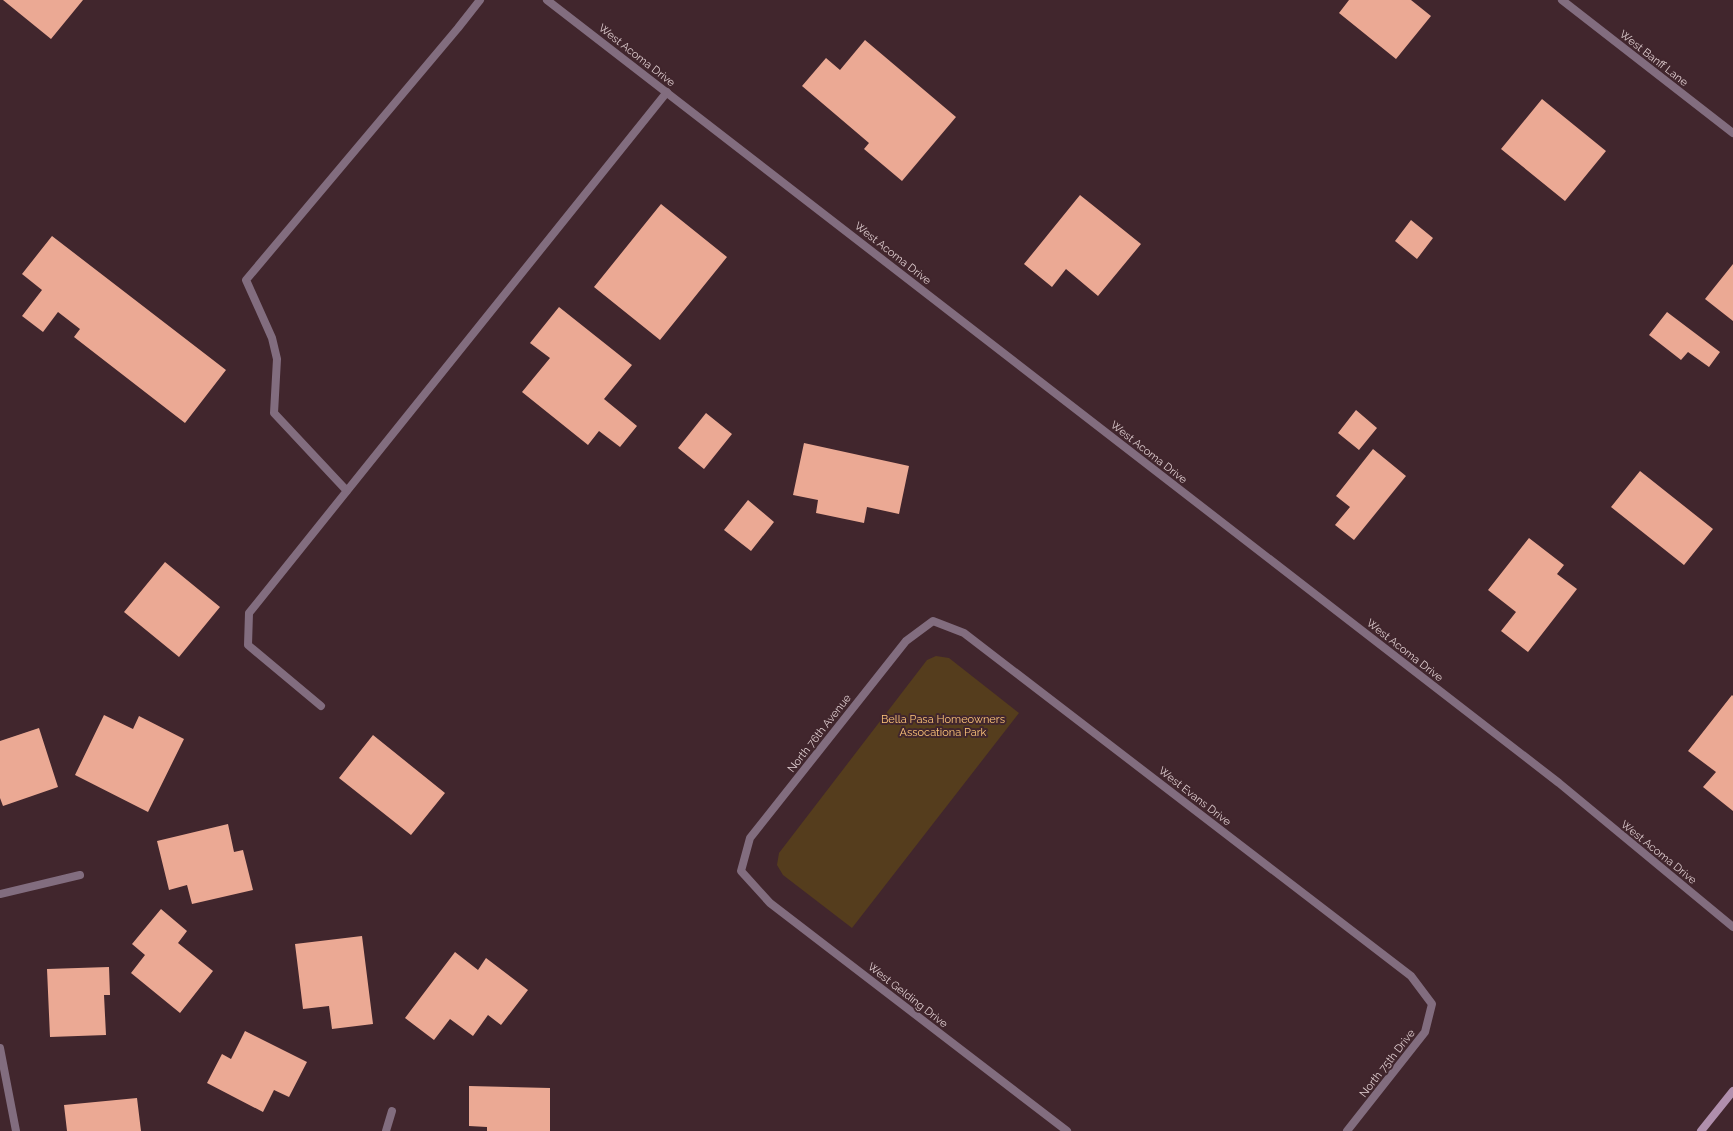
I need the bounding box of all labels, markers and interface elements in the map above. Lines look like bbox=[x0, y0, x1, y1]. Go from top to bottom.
street label: West Acoma Drive bbox=[596, 21, 678, 90]
street label: West Banff Lane bbox=[1617, 28, 1691, 89]
street label: West Acoma Drive bbox=[852, 219, 934, 288]
street label: West Acoma Drive bbox=[1108, 418, 1190, 487]
street label: West Acoma Drive bbox=[1364, 616, 1446, 685]
street label: North 76th Avenue bbox=[785, 691, 854, 775]
park label: Bella Pasa Homeowners Assocationa Park bbox=[881, 713, 1005, 739]
street label: West Evans Drive bbox=[1156, 764, 1234, 829]
street label: West Acoma Drive bbox=[1618, 818, 1700, 887]
street label: West Gelding Drive bbox=[865, 960, 951, 1031]
street label: North 75th Drive bbox=[1357, 1026, 1418, 1100]

